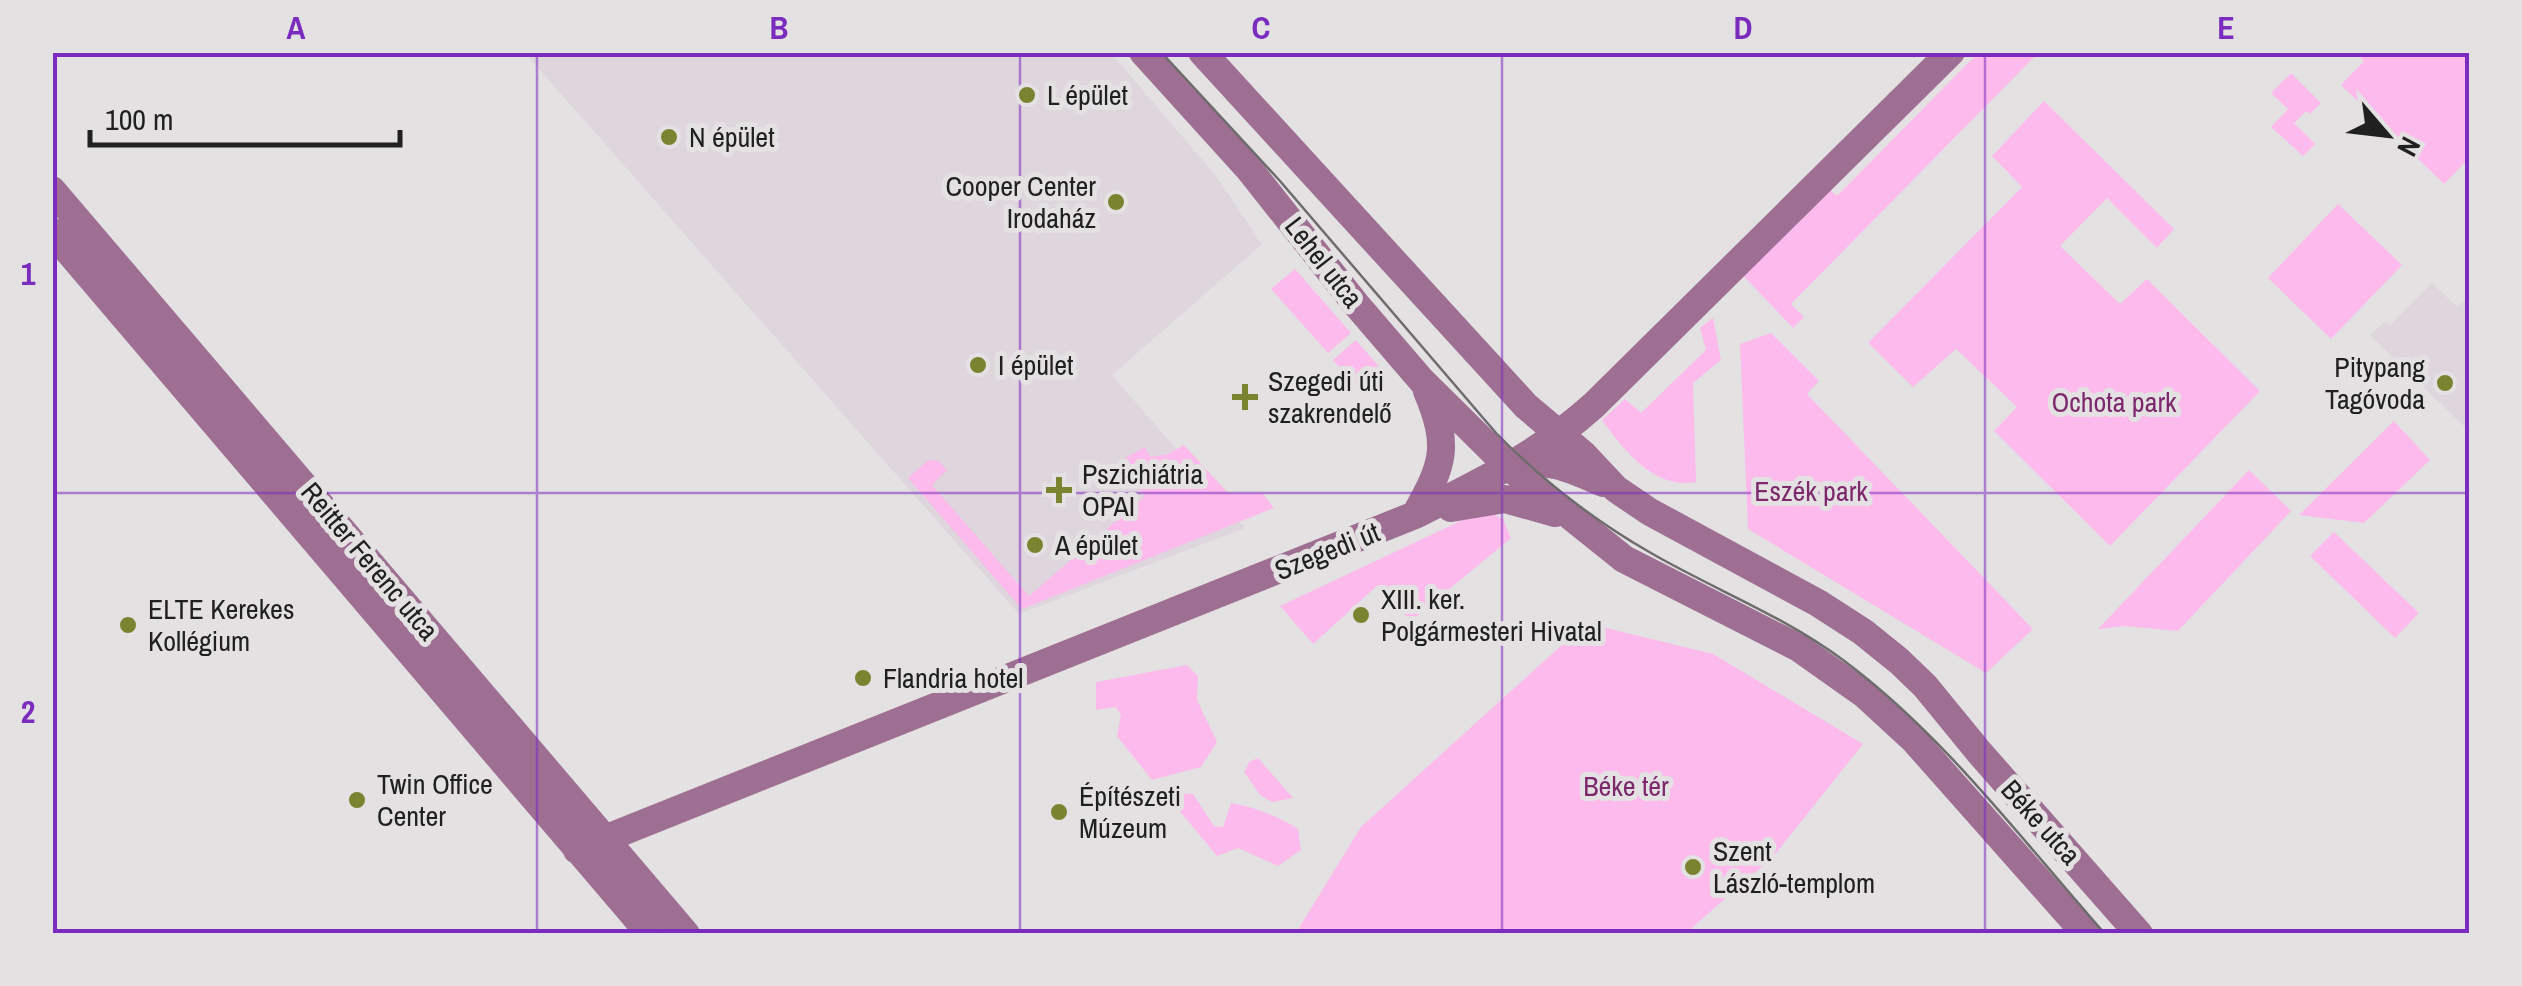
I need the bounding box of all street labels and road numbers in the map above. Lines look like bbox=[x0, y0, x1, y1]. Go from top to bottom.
street label: Lehel utca bbox=[1276, 209, 1372, 316]
street label: Reitter Ferenc utca bbox=[293, 474, 448, 648]
street label: Szegedi út bbox=[1269, 513, 1385, 589]
street label: Béke utca bbox=[1993, 771, 2089, 873]

